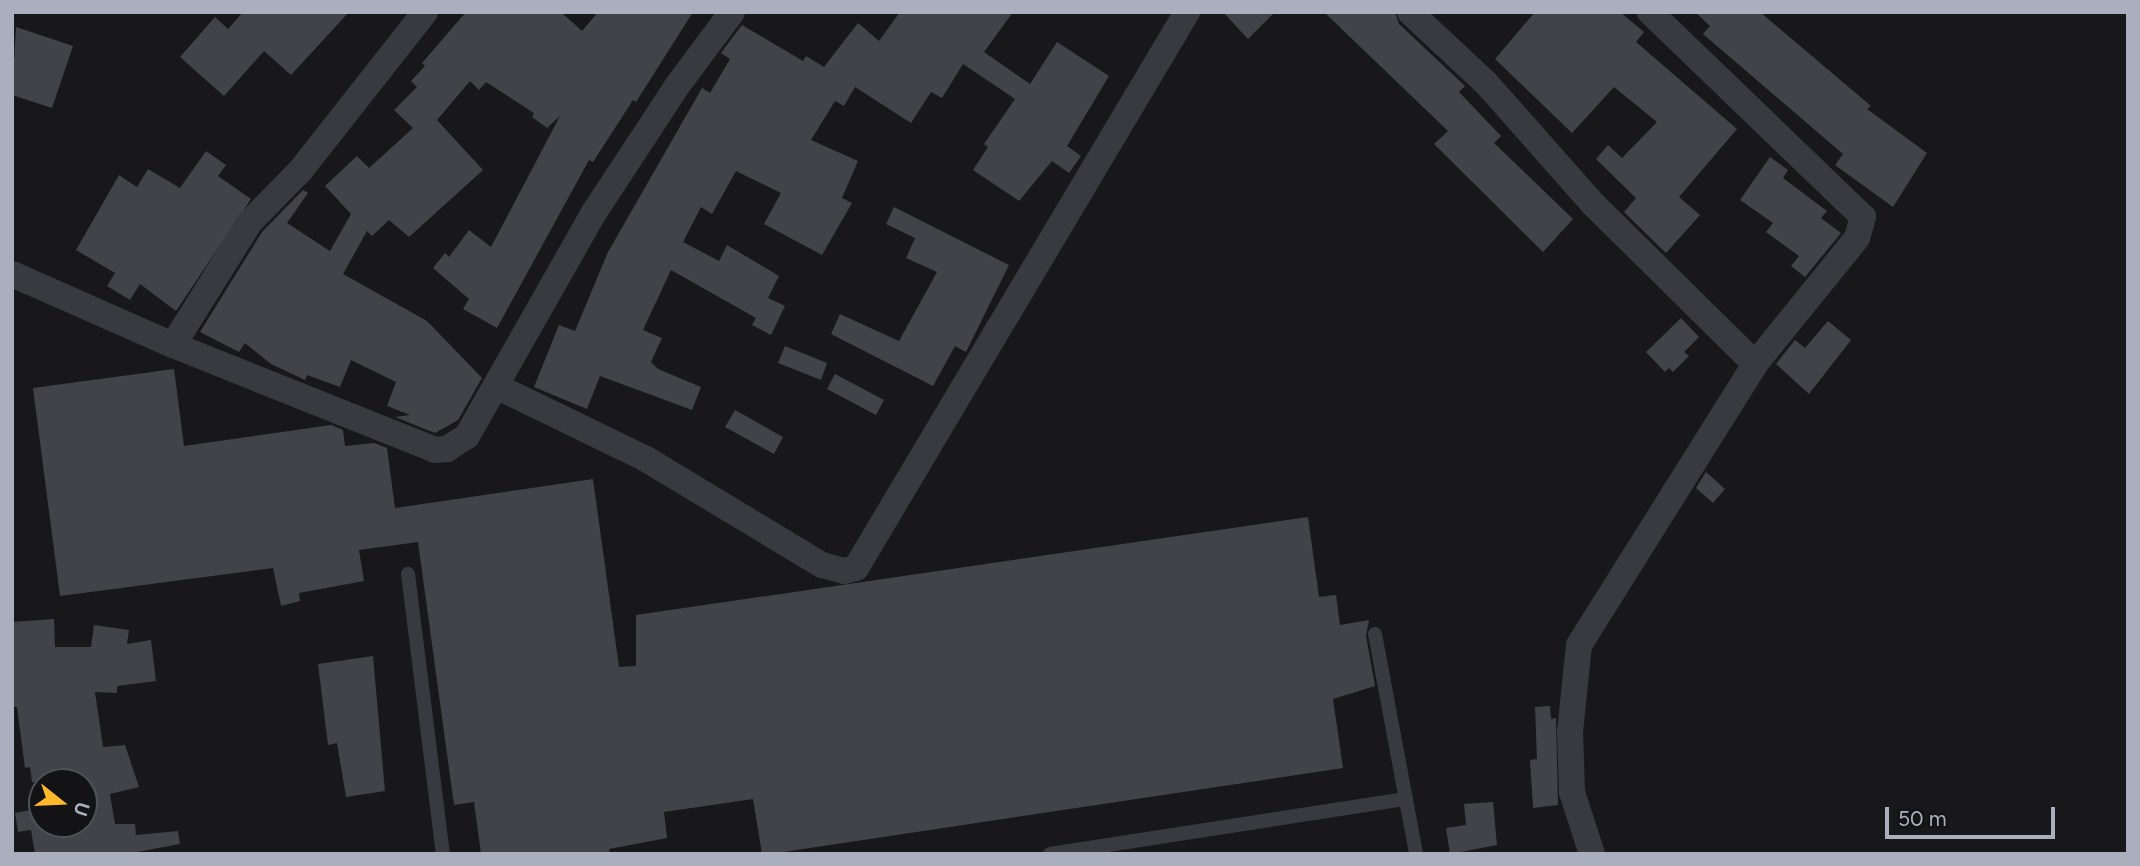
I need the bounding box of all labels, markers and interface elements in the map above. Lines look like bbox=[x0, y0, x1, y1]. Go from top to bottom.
north arrow bbox=[28, 768, 98, 838]
scale bar bbox=[1888, 792, 2058, 836]
text: U bbox=[69, 799, 95, 819]
text: 50 m bbox=[1898, 806, 1947, 831]

